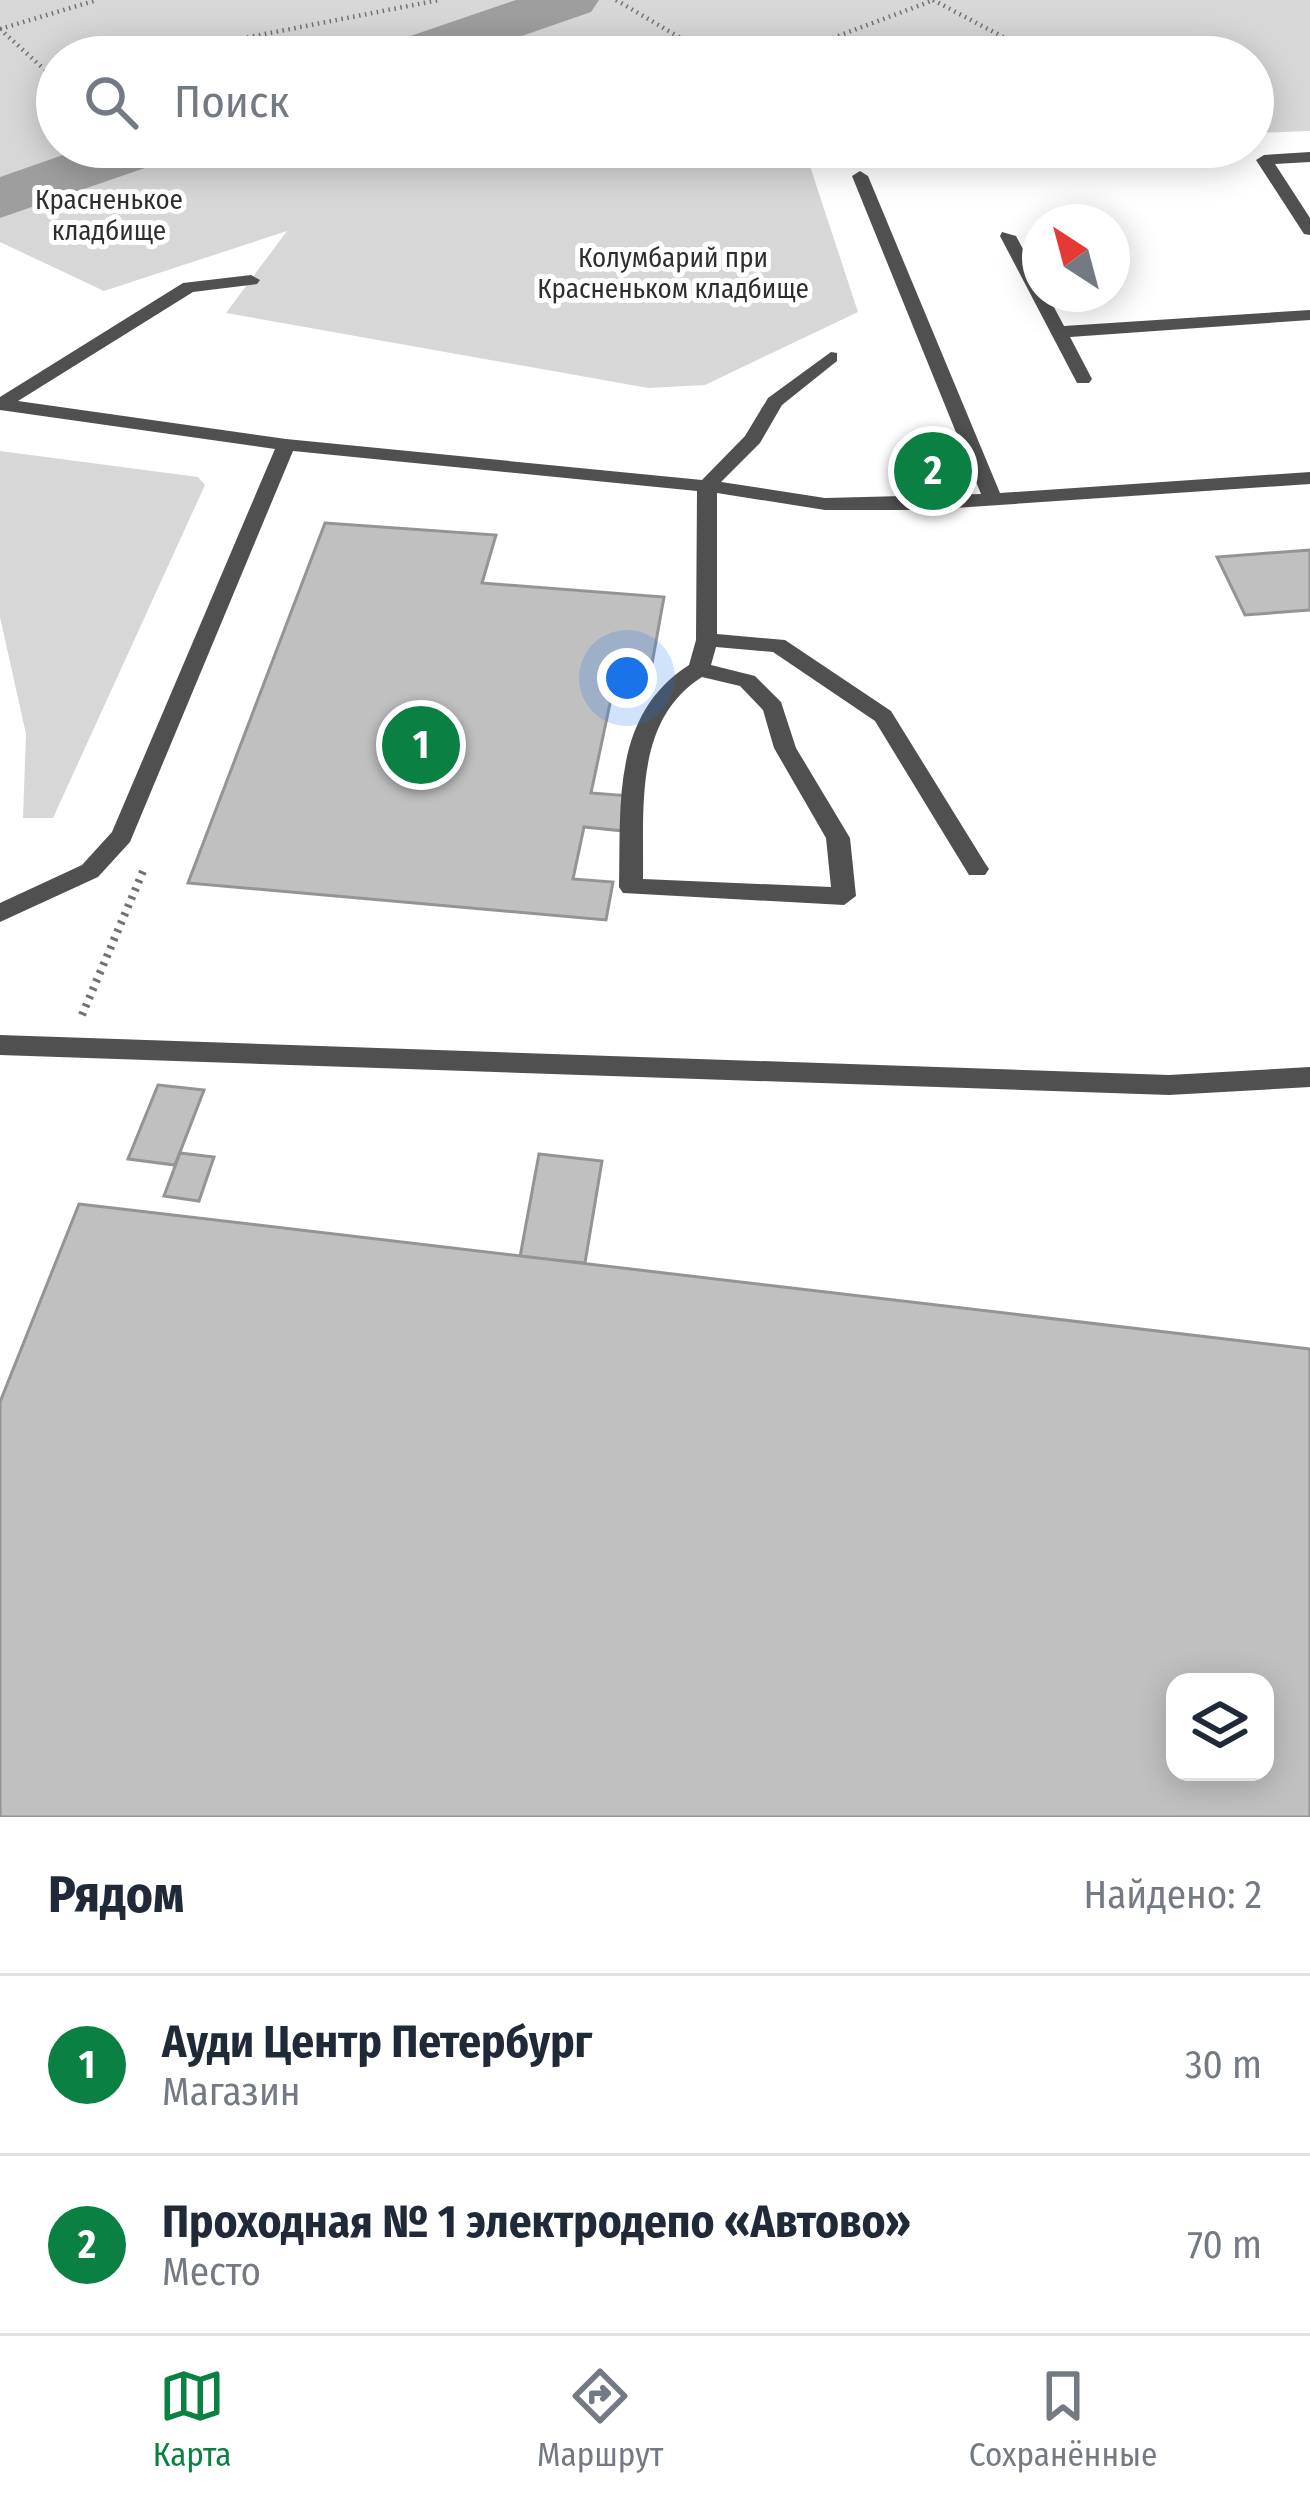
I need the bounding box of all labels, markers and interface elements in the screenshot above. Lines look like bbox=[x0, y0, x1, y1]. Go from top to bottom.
search box bbox=[36, 36, 1274, 168]
icon: search bbox=[78, 69, 144, 135]
text: Поиск bbox=[174, 75, 289, 129]
park label: Красненькое кладбище bbox=[35, 184, 183, 247]
north arrow bbox=[1022, 204, 1130, 312]
park label: Колумбарий при Красненьком кладбище bbox=[537, 242, 809, 305]
pin: 2 bbox=[894, 426, 972, 516]
your location bbox=[597, 648, 657, 708]
pin: 1 bbox=[382, 700, 460, 790]
map controls bbox=[1166, 1673, 1274, 1781]
button: layers bbox=[1166, 1673, 1274, 1781]
text: Рядом bbox=[48, 1864, 184, 1926]
text: Найдено: 2 bbox=[1084, 1872, 1262, 1918]
text: Ауди Центр Петербург bbox=[162, 2015, 592, 2069]
text: 1 bbox=[79, 2042, 95, 2088]
text: 30 m bbox=[1185, 2042, 1262, 2088]
text: Магазин bbox=[162, 2069, 301, 2115]
text: Проходная № 1 электродепо «Автово» bbox=[162, 2195, 911, 2249]
text: 2 bbox=[78, 2222, 96, 2268]
text: 70 m bbox=[1187, 2222, 1262, 2268]
text: Место bbox=[162, 2249, 261, 2295]
tab: Карта bbox=[153, 2363, 232, 2475]
tab: Маршрут bbox=[537, 2363, 663, 2475]
tab: Сохранённые bbox=[969, 2363, 1157, 2475]

